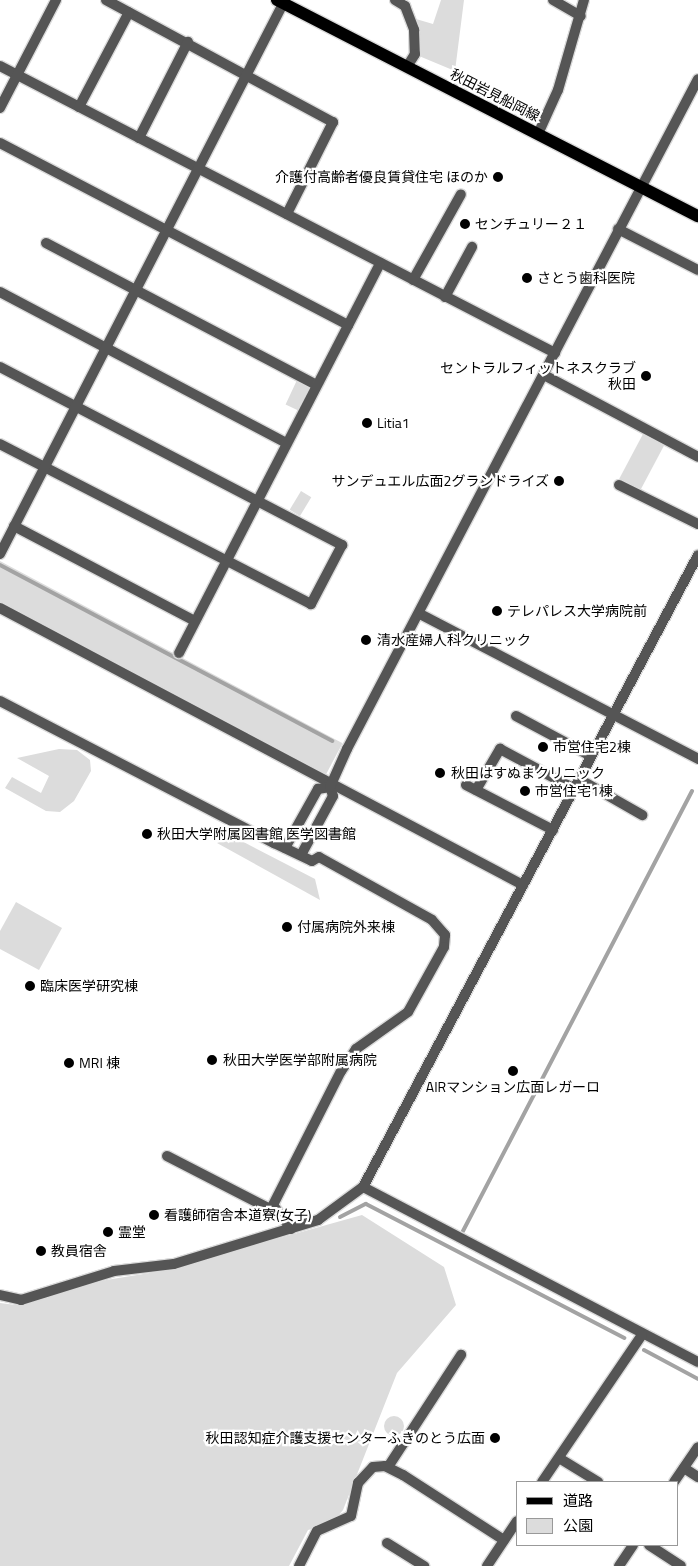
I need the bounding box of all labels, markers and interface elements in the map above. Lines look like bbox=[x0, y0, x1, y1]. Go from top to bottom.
street label: 秋田岩見船岡線 bbox=[448, 65, 542, 125]
place label: 介護付高齢者優良賃貸住宅 ほのか bbox=[275, 169, 488, 185]
marker: 介護付高齢者優良賃貸住宅 ほのか bbox=[492, 171, 504, 183]
place label: センチュリー２１ bbox=[475, 216, 587, 232]
marker: センチュリー２１ bbox=[459, 218, 471, 230]
place label: さとう歯科医院 bbox=[537, 270, 635, 286]
marker: さとう歯科医院 bbox=[521, 272, 533, 284]
place label: セントラルフィットネスクラブ 秋田 bbox=[440, 360, 636, 392]
marker: セントラルフィットネスクラブ 秋田 bbox=[640, 370, 652, 382]
place label: Litia1 bbox=[377, 415, 410, 431]
marker: Litia1 bbox=[361, 417, 373, 429]
place label: サンデュエル広面2グランドライズ bbox=[331, 473, 549, 489]
marker: サンデュエル広面2グランドライズ bbox=[553, 475, 565, 487]
place label: テレパレス大学病院前 bbox=[507, 603, 647, 619]
marker: テレパレス大学病院前 bbox=[491, 605, 503, 617]
place label: 清水産婦人科クリニック bbox=[377, 632, 531, 648]
marker: 清水産婦人科クリニック bbox=[359, 633, 373, 647]
place label: 市営住宅2棟 bbox=[553, 739, 631, 755]
marker: 市営住宅2棟 bbox=[537, 741, 549, 753]
place label: 秋田はすぬまクリニック bbox=[451, 765, 605, 781]
marker: 秋田はすぬまクリニック bbox=[433, 766, 447, 780]
place label: 市営住宅1棟 bbox=[535, 783, 613, 799]
marker: 市営住宅1棟 bbox=[519, 785, 531, 797]
place label: 秋田大学附属図書館 医学図書館 bbox=[157, 826, 356, 842]
marker: 秋田大学附属図書館 医学図書館 bbox=[141, 828, 153, 840]
place label: 付属病院外来棟 bbox=[297, 919, 395, 935]
marker: 付属病院外来棟 bbox=[281, 921, 293, 933]
place label: 臨床医学研究棟 bbox=[40, 978, 138, 994]
marker: 臨床医学研究棟 bbox=[24, 980, 36, 992]
place label: 秋田大学医学部附属病院 bbox=[223, 1052, 377, 1068]
marker: 秋田大学医学部附属病院 bbox=[205, 1053, 219, 1067]
place label: MRI 棟 bbox=[79, 1055, 120, 1071]
marker: MRI 棟 bbox=[63, 1057, 75, 1069]
marker: AIRマンション広面レガーロ bbox=[507, 1065, 519, 1077]
place label: AIRマンション広面レガーロ bbox=[426, 1079, 600, 1095]
place label: 看護師宿舎本道寮(女子) bbox=[164, 1207, 311, 1223]
marker: 看護師宿舎本道寮(女子) bbox=[148, 1209, 160, 1221]
place label: 霊堂 bbox=[118, 1224, 146, 1240]
marker: 霊堂 bbox=[102, 1226, 114, 1238]
place label: 教員宿舎 bbox=[51, 1243, 107, 1259]
marker: 教員宿舎 bbox=[35, 1245, 47, 1257]
place label: 秋田認知症介護支援センターふきのとう広面 bbox=[205, 1430, 485, 1446]
marker: 秋田認知症介護支援センターふきのとう広面 bbox=[489, 1432, 501, 1444]
legend bbox=[516, 1481, 678, 1546]
text: 道路 bbox=[563, 1489, 593, 1512]
text: 公園 bbox=[563, 1514, 593, 1537]

